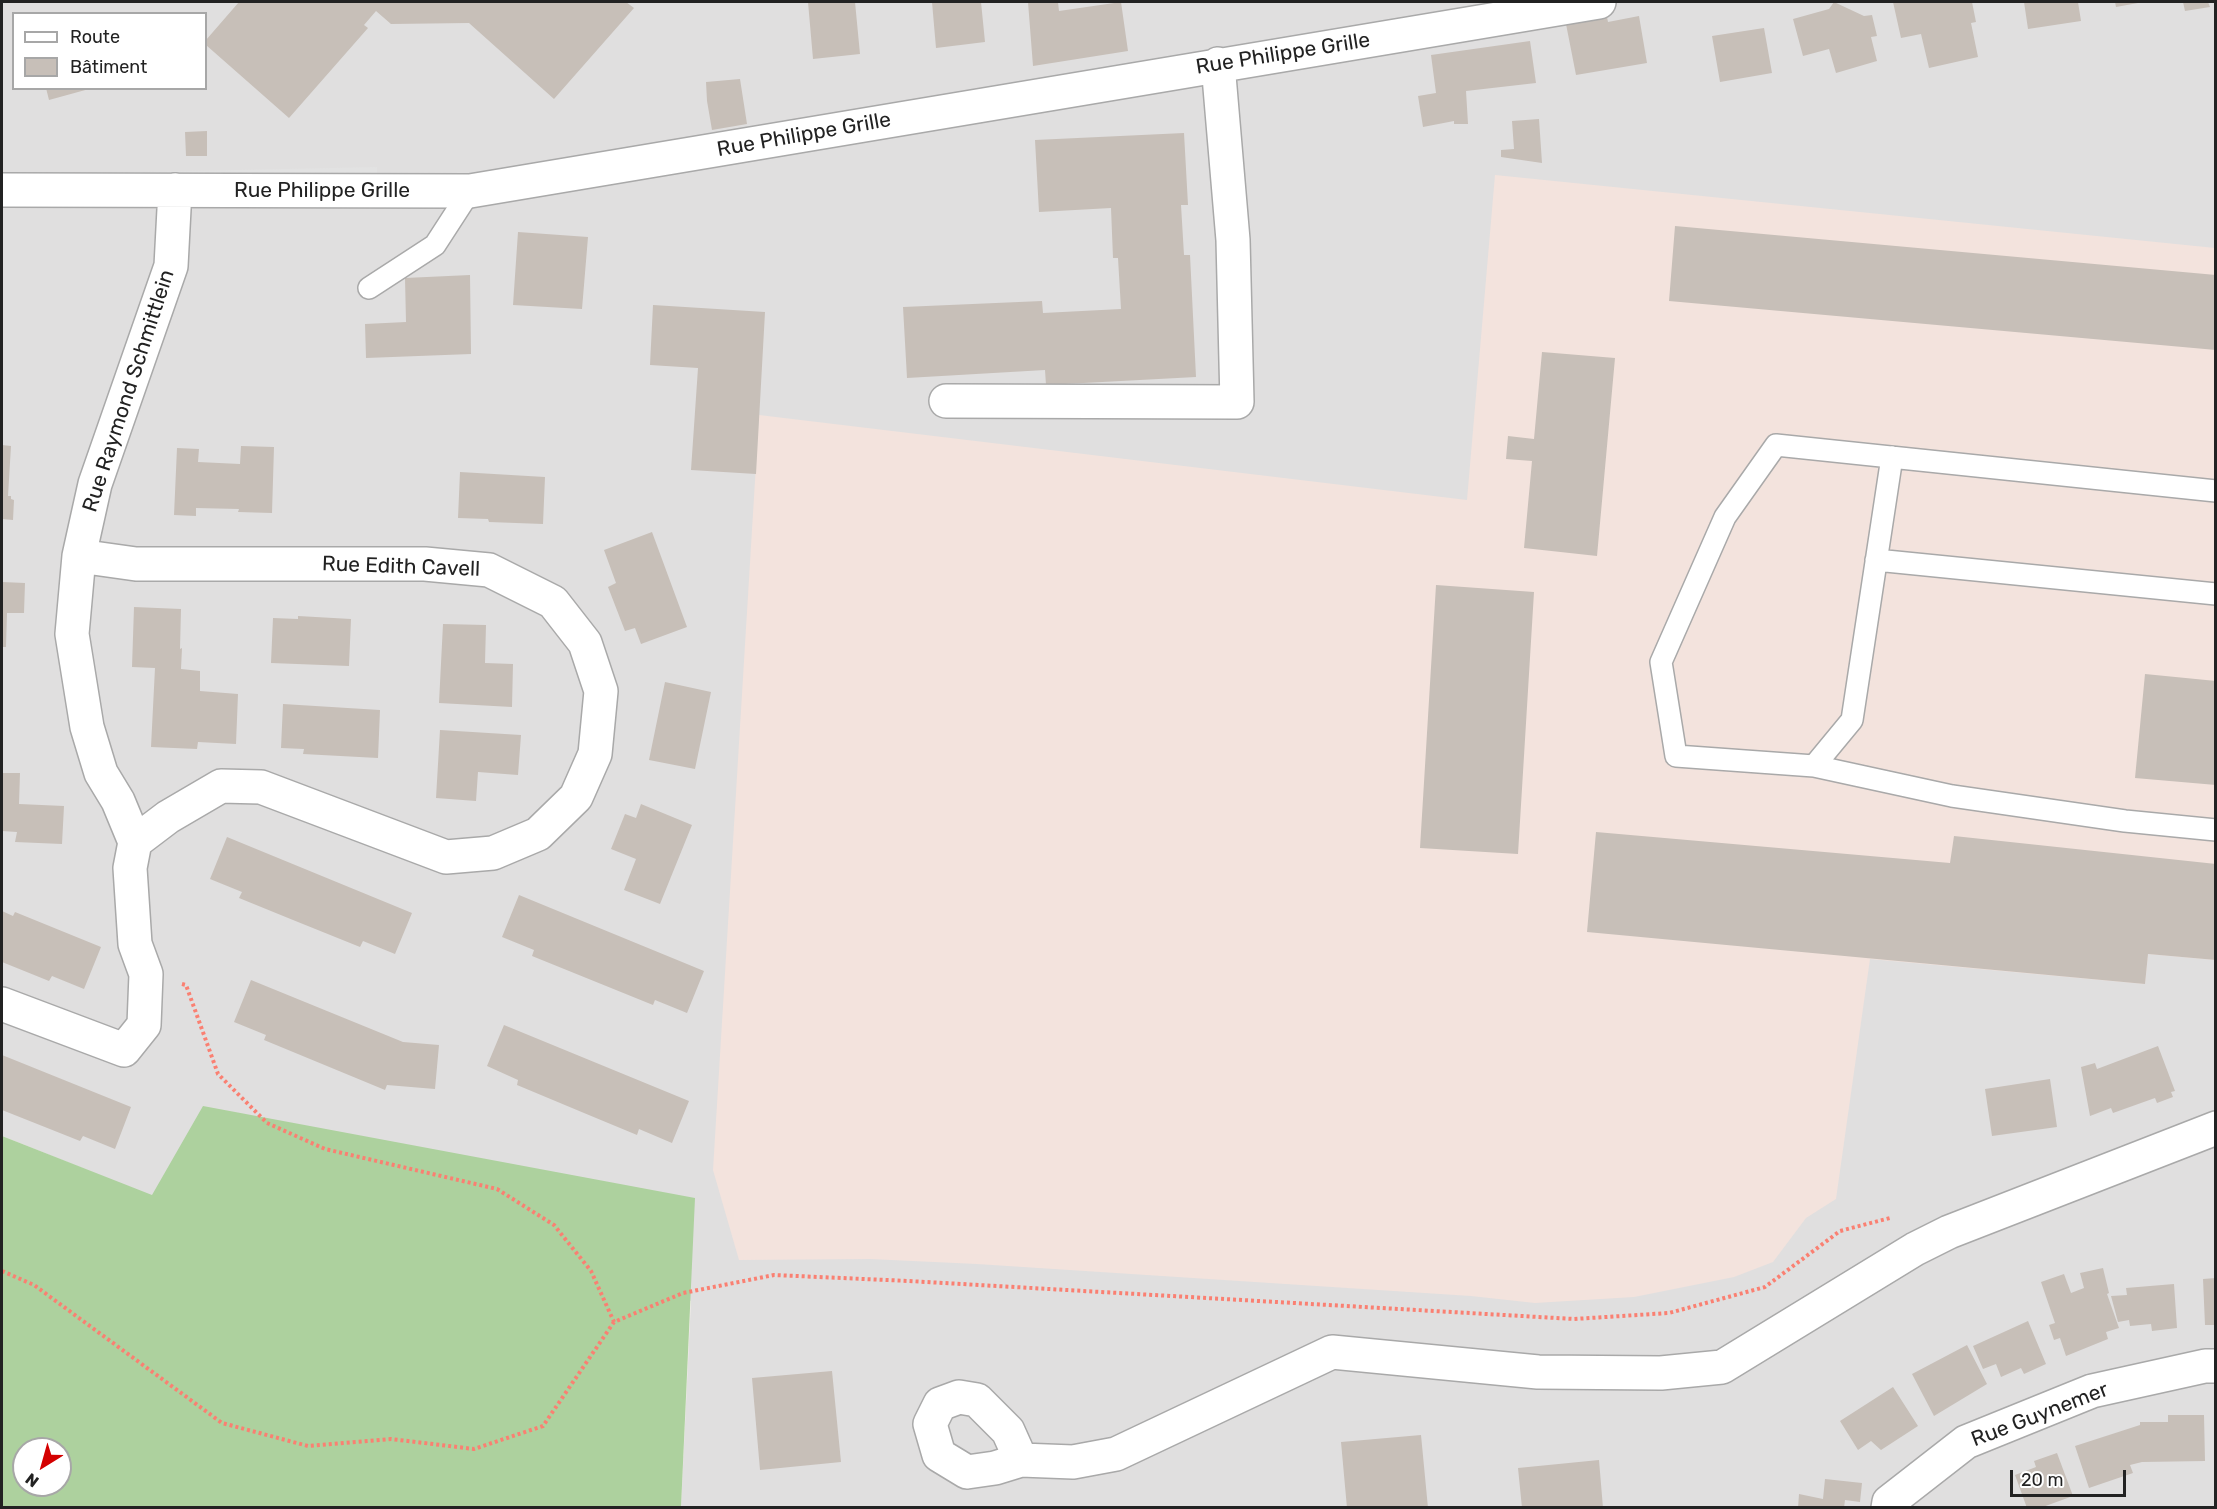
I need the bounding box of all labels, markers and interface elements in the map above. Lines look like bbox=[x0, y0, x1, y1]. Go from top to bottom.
legend bbox=[12, 12, 207, 90]
text: Route bbox=[70, 26, 120, 48]
street label: Rue Philippe Grille bbox=[1194, 28, 1372, 80]
text: Bâtiment bbox=[70, 56, 147, 78]
street label: Rue Philippe Grille bbox=[715, 107, 893, 163]
street label: Rue Philippe Grille bbox=[234, 178, 410, 204]
street label: Rue Raymond Schmittlein bbox=[78, 267, 180, 515]
street label: Rue Edith Cavell bbox=[322, 552, 480, 582]
street label: Rue Guynemer bbox=[1968, 1377, 2112, 1453]
north arrow bbox=[12, 1437, 72, 1497]
scale bar bbox=[2013, 1458, 2128, 1496]
text: N bbox=[22, 1469, 42, 1491]
text: 20 m bbox=[2021, 1469, 2063, 1491]

